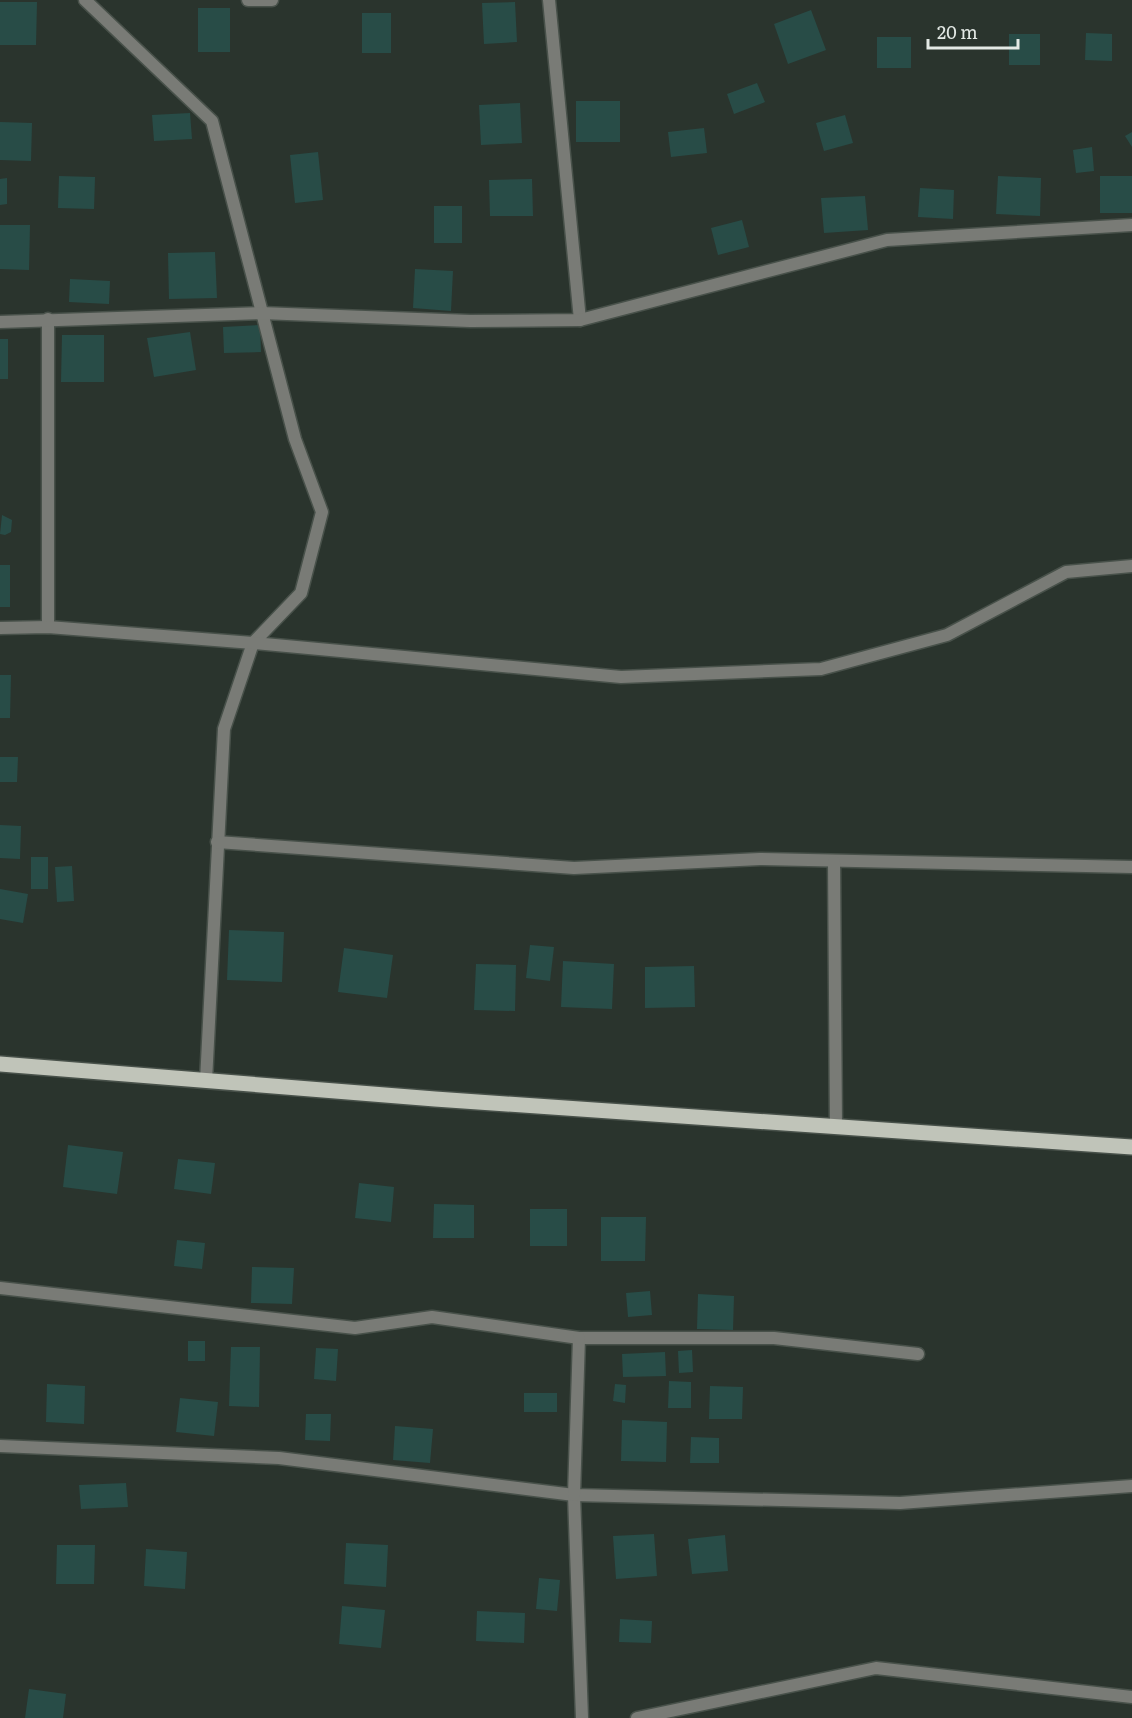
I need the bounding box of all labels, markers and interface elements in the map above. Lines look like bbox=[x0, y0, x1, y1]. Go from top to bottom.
scale bar bbox=[928, 12, 1018, 50]
text: 20 m bbox=[937, 18, 978, 45]

